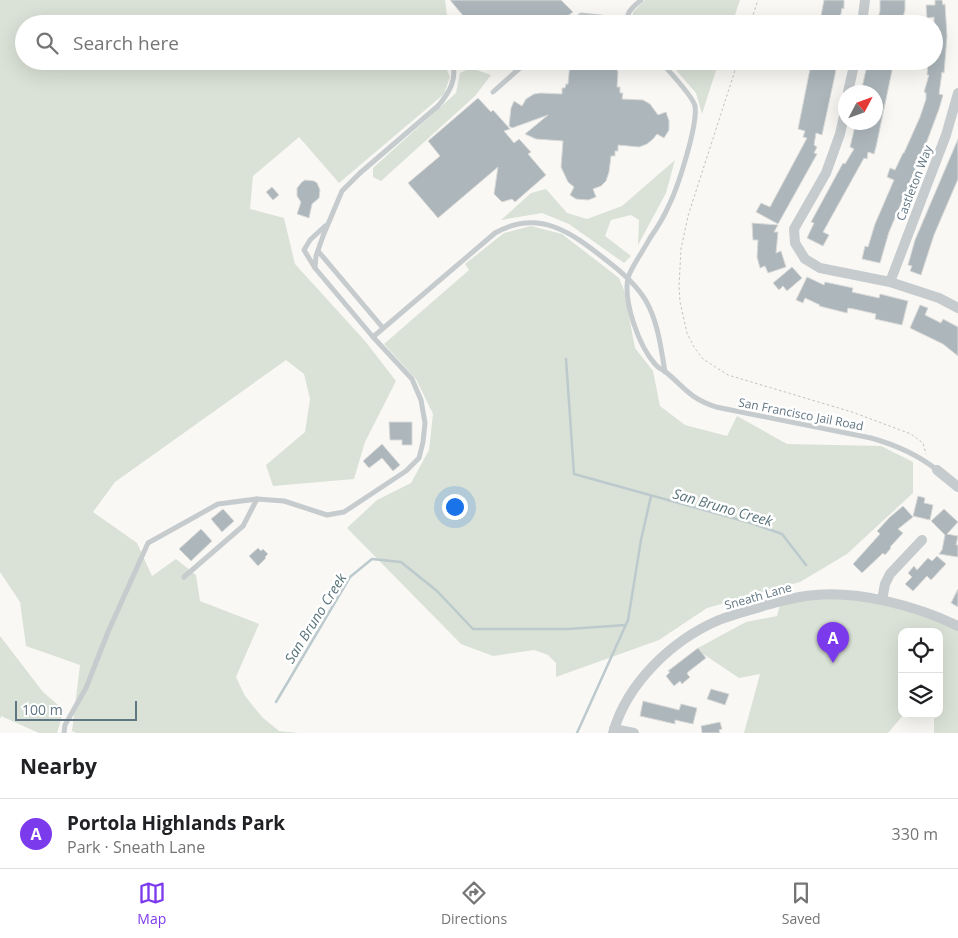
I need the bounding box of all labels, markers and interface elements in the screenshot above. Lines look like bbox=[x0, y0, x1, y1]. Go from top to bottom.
search box bbox=[15, 15, 943, 70]
icon: search bbox=[33, 29, 61, 57]
text: Search here bbox=[73, 30, 179, 56]
north arrow bbox=[838, 85, 883, 130]
street label: Castleton Way bbox=[892, 142, 937, 223]
street label: San Francisco Jail Road bbox=[737, 394, 865, 434]
water label: San Bruno Creek bbox=[671, 484, 776, 531]
your location bbox=[442, 494, 468, 520]
water label: San Bruno Creek bbox=[280, 568, 351, 667]
street label: Sneath Lane bbox=[722, 578, 794, 614]
pin: A bbox=[817, 622, 849, 663]
map controls bbox=[898, 628, 943, 718]
button: locate bbox=[898, 628, 943, 673]
button: layers bbox=[898, 673, 943, 718]
scale bar bbox=[15, 698, 138, 721]
text: 100 m bbox=[22, 700, 63, 719]
text: Nearby bbox=[20, 752, 97, 780]
text: Portola Highlands Park bbox=[67, 810, 285, 836]
text: A bbox=[30, 823, 42, 845]
text: 330 m bbox=[892, 823, 938, 845]
text: Park · Sneath Lane bbox=[67, 836, 205, 858]
tab: Map bbox=[137, 879, 166, 928]
tab: Directions bbox=[441, 879, 507, 928]
tab: Saved bbox=[782, 879, 821, 928]

